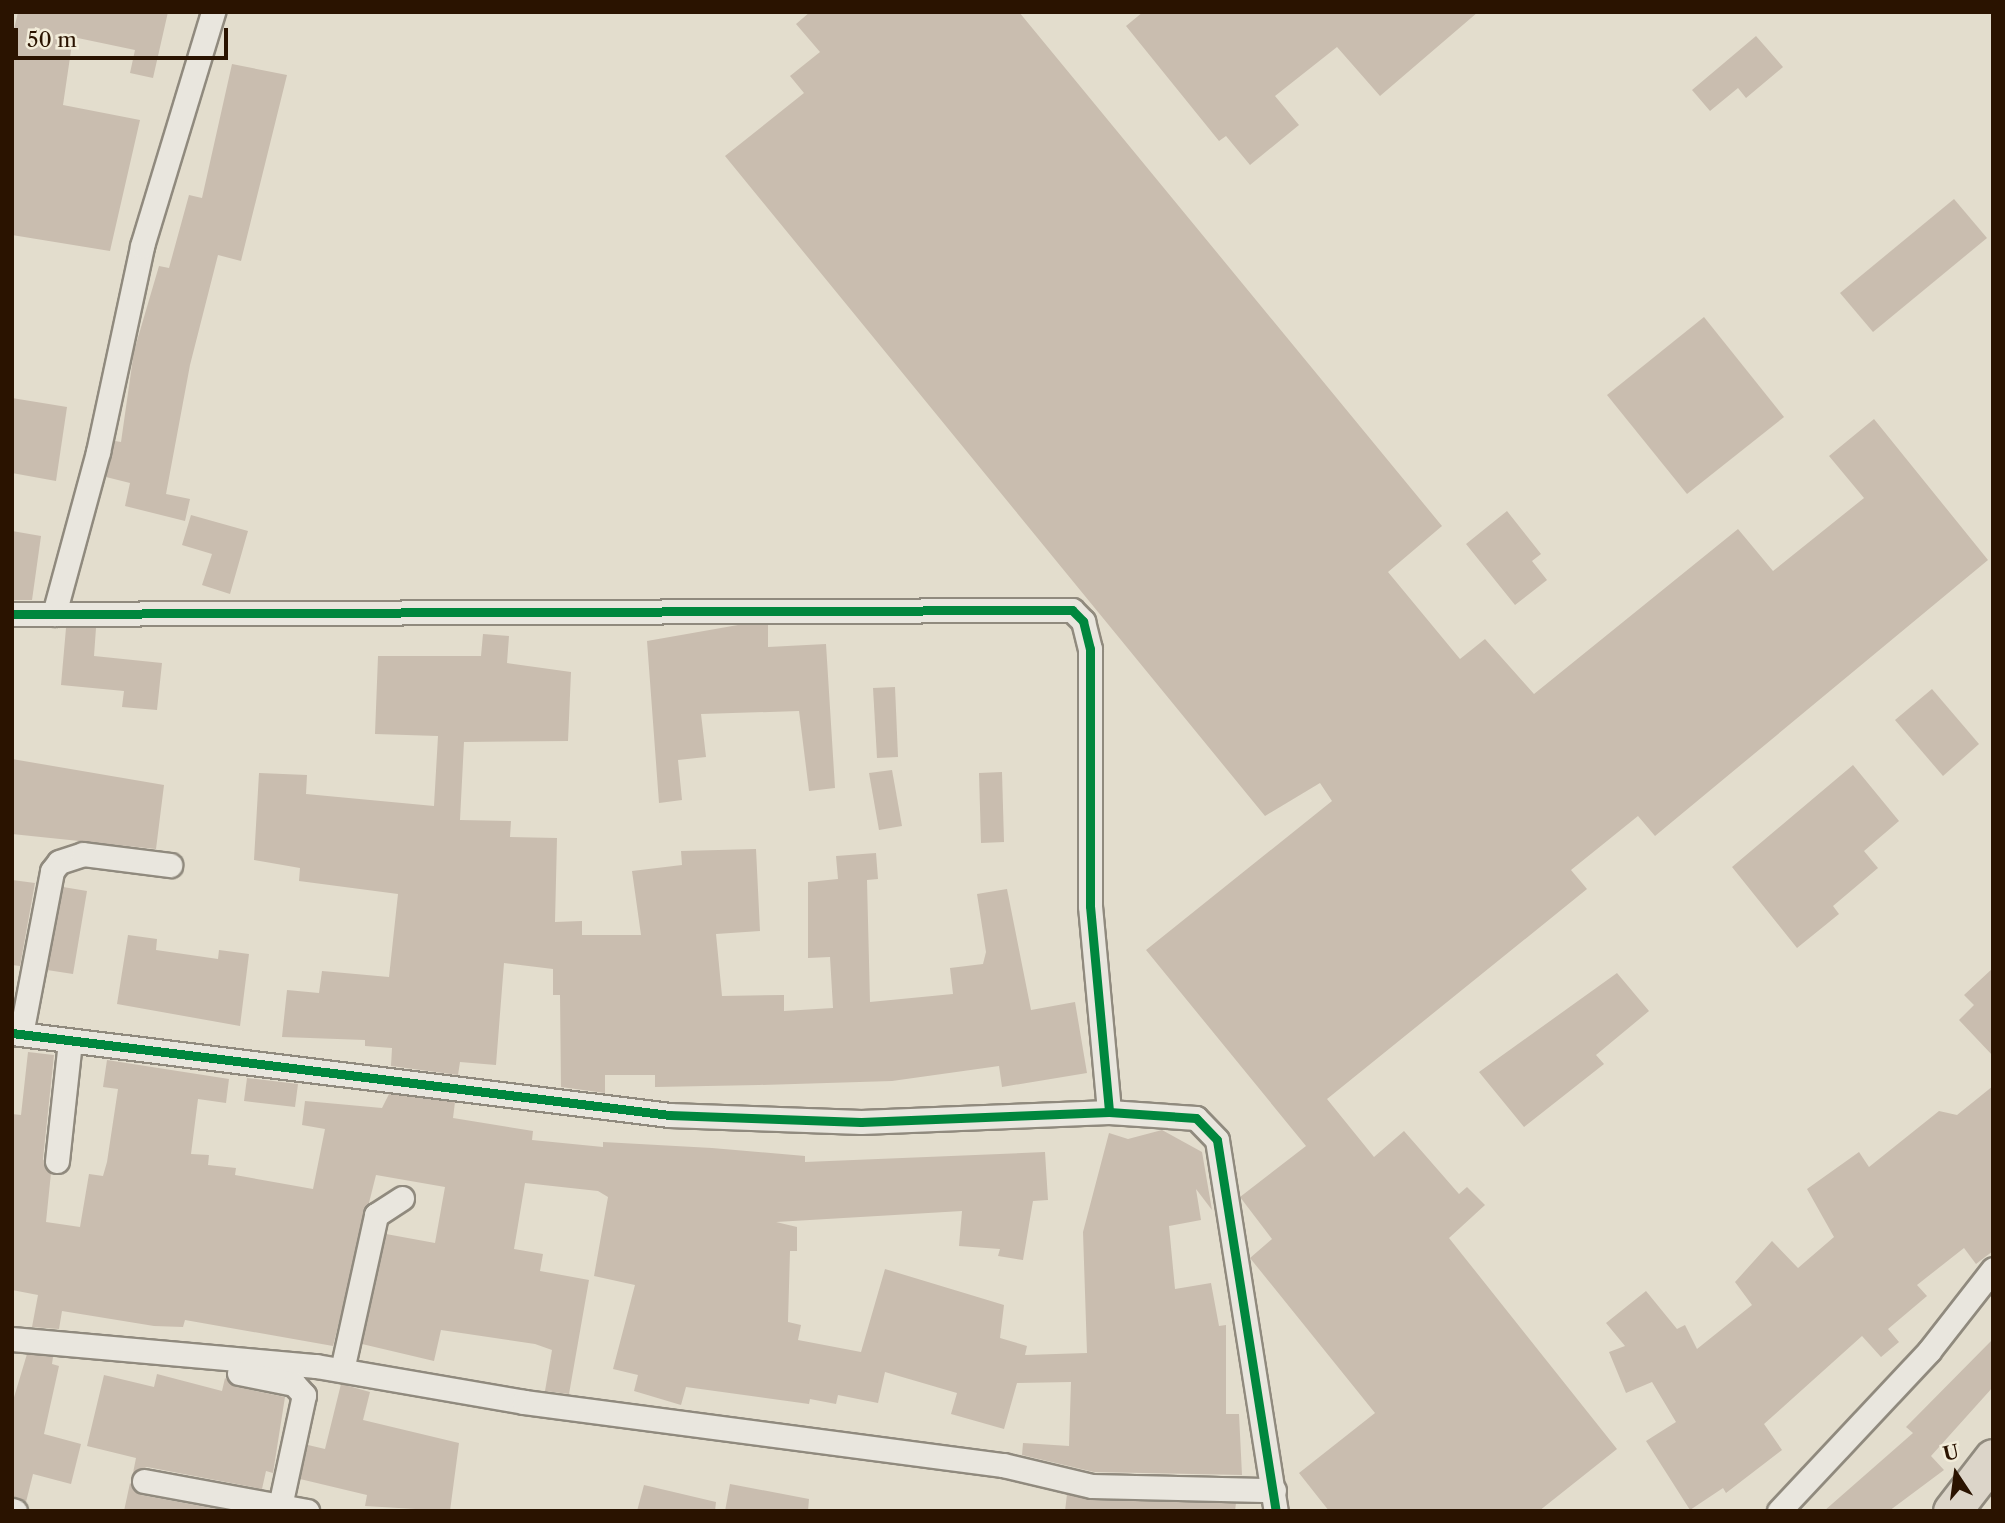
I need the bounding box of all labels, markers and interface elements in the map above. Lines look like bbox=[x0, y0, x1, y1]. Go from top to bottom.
scale bar bbox=[18, 14, 231, 58]
text: 50 m bbox=[27, 27, 77, 52]
north arrow bbox=[1921, 1439, 1991, 1509]
text: U bbox=[1941, 1440, 1961, 1466]

